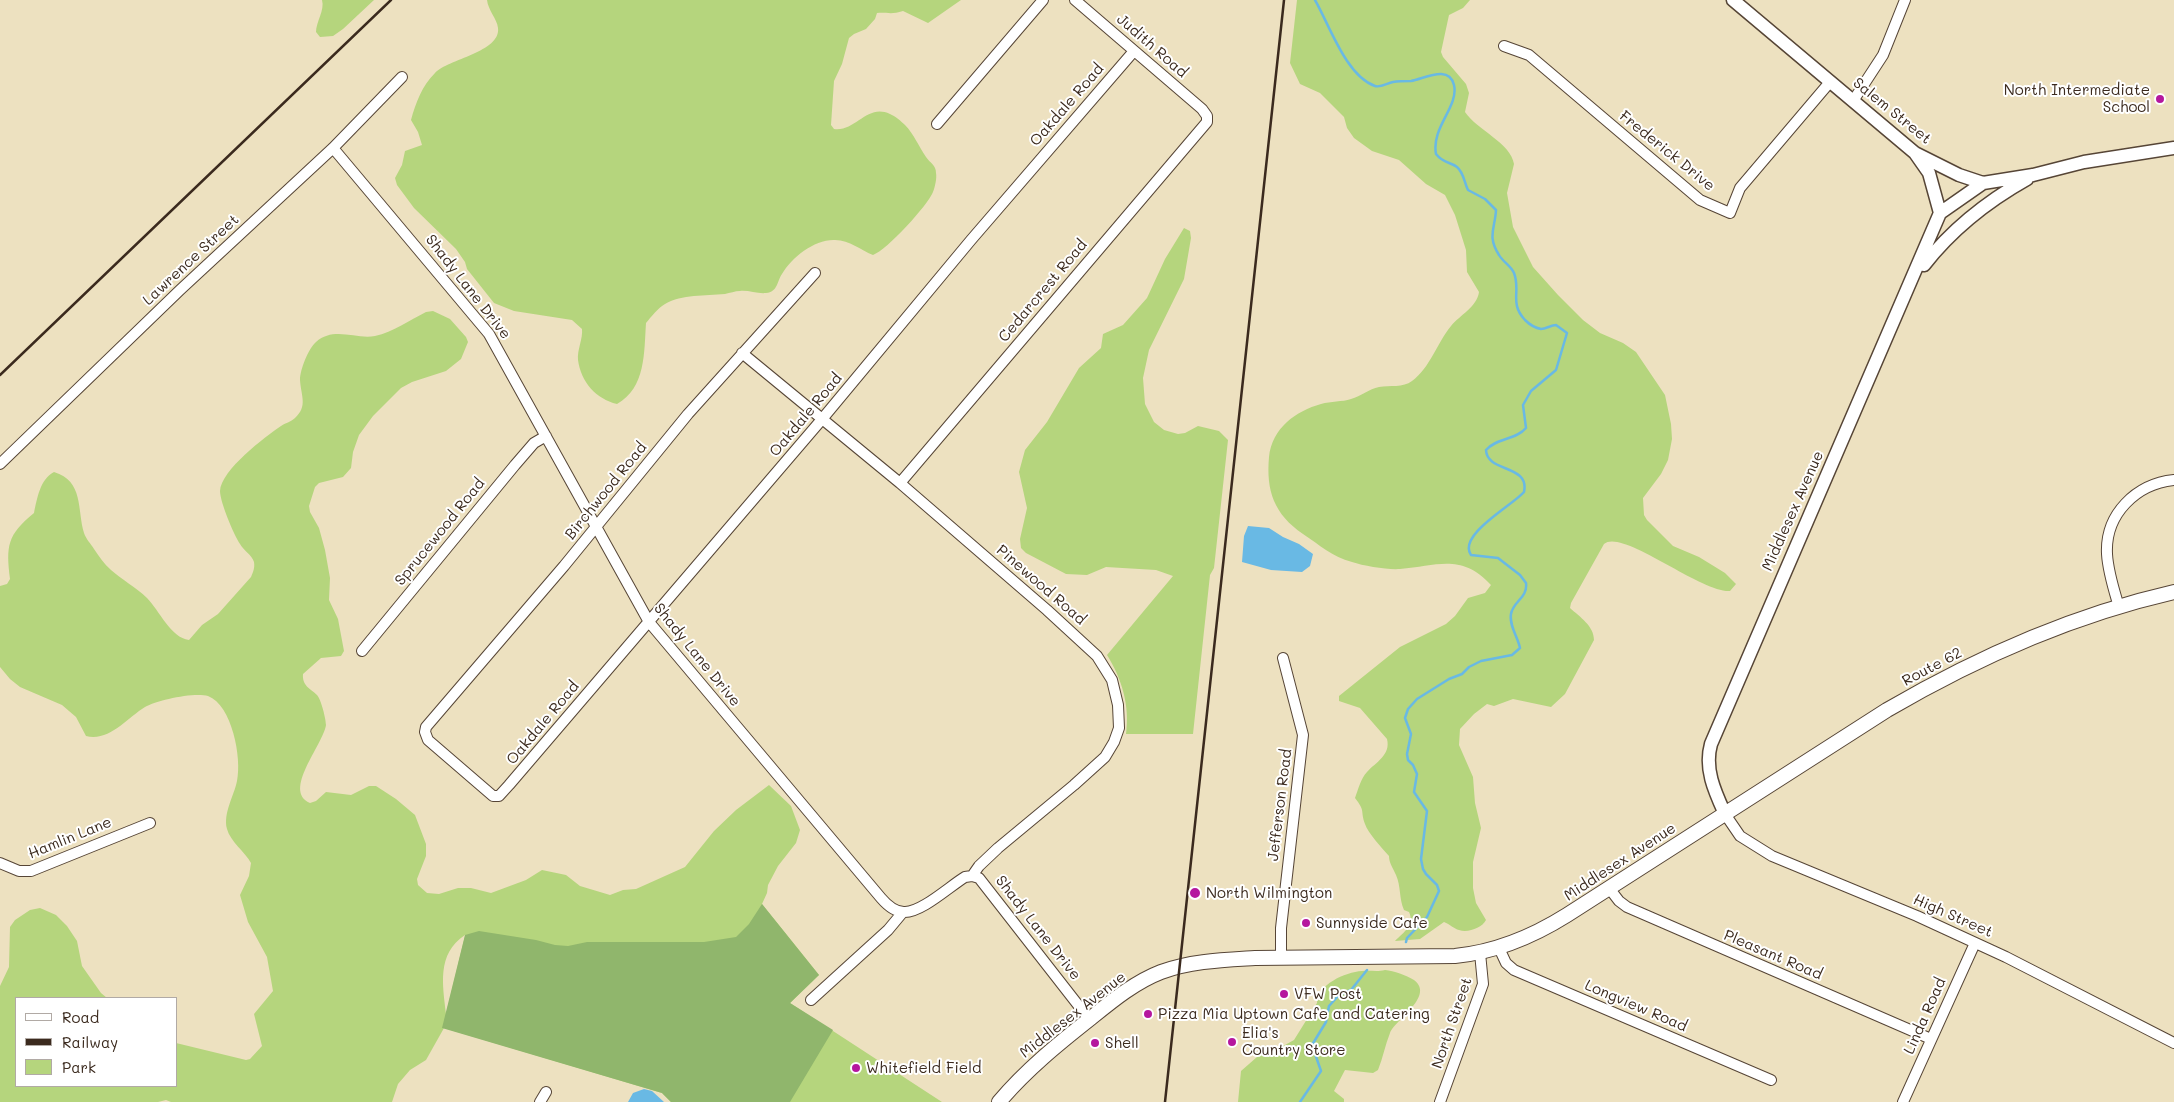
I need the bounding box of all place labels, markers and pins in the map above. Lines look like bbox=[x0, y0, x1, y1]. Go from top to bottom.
place label: North Intermediate School bbox=[2004, 81, 2150, 116]
marker: North Intermediate School bbox=[2154, 93, 2166, 105]
place label: North Wilmington bbox=[1206, 884, 1332, 902]
marker: North Wilmington bbox=[1188, 886, 1202, 900]
place label: Sunnyside Cafe bbox=[1316, 914, 1428, 932]
marker: Sunnyside Cafe bbox=[1300, 917, 1312, 929]
place label: VFW Post bbox=[1294, 985, 1362, 1003]
marker: VFW Post bbox=[1278, 988, 1290, 1000]
place label: Pizza Mia Uptown Cafe and Catering bbox=[1158, 1005, 1430, 1023]
marker: Pizza Mia Uptown Cafe and Catering bbox=[1142, 1008, 1154, 1020]
place label: Elia's Country Store bbox=[1242, 1024, 1346, 1059]
place label: Shell bbox=[1105, 1034, 1139, 1052]
marker: Elia's Country Store bbox=[1226, 1036, 1238, 1048]
marker: Shell bbox=[1089, 1037, 1101, 1049]
place label: Whitefield Field bbox=[866, 1059, 981, 1077]
marker: Whitefield Field bbox=[850, 1062, 862, 1074]

